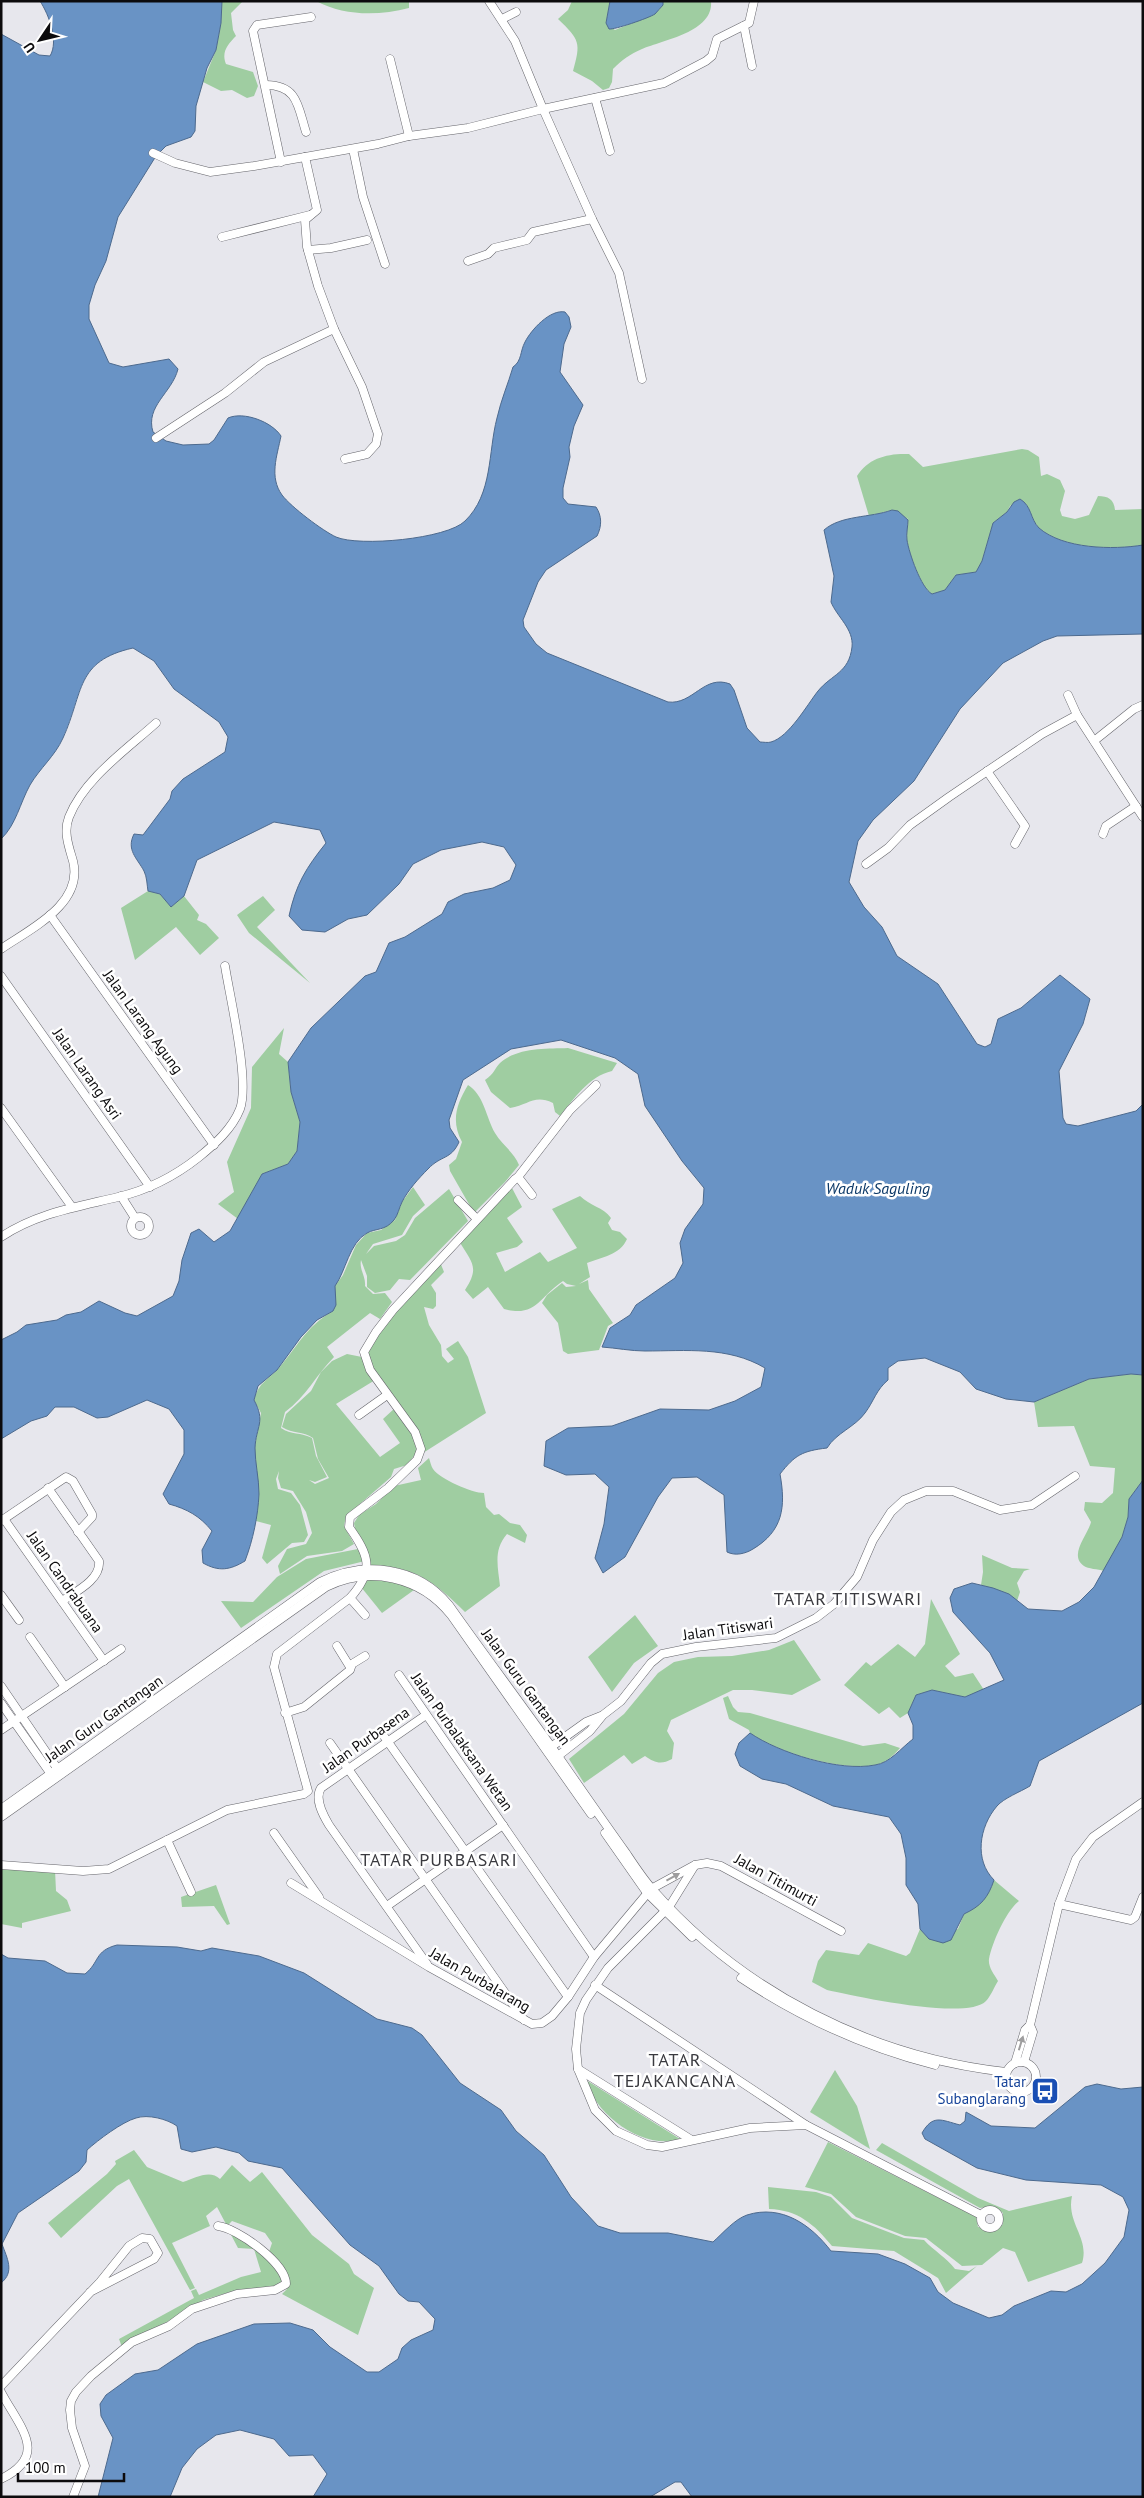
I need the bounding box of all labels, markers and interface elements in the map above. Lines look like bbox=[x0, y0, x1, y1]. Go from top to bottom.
north arrow bbox=[15, 15, 65, 65]
text: U bbox=[19, 39, 39, 56]
street label: Jalan Larang Agung bbox=[99, 965, 188, 1077]
street label: Jalan Larang Asri bbox=[48, 1024, 126, 1123]
water label: Waduk Saguling bbox=[826, 1178, 930, 1198]
street label: Jalan Candrabuana bbox=[23, 1526, 108, 1636]
district label: TATAR TITISWARI bbox=[774, 1587, 922, 1610]
street label: Jalan Titiswari bbox=[681, 1613, 774, 1644]
street label: Jalan Guru Gantangan bbox=[477, 1624, 575, 1749]
street label: Jalan Purbalaksana Wetan bbox=[407, 1668, 517, 1815]
street label: Jalan Guru Gantangan bbox=[40, 1671, 166, 1767]
street label: Jalan Purbasena bbox=[318, 1703, 413, 1777]
district label: TATAR PURBASARI bbox=[360, 1848, 518, 1871]
street label: Jalan Titimurti bbox=[731, 1849, 821, 1910]
one-way arrow bbox=[667, 1872, 680, 1881]
street label: Jalan Purbalarang bbox=[426, 1943, 534, 2016]
one-way arrow bbox=[1018, 2035, 1026, 2050]
district label: TATAR TEJAKANCANA bbox=[614, 2048, 736, 2092]
place label: Tatar Subanglarang bbox=[938, 2072, 1026, 2108]
bus stop icon: Tatar Subanglarang bbox=[1030, 2076, 1060, 2106]
scale bar bbox=[18, 2450, 124, 2482]
text: 100 m bbox=[25, 2458, 66, 2477]

